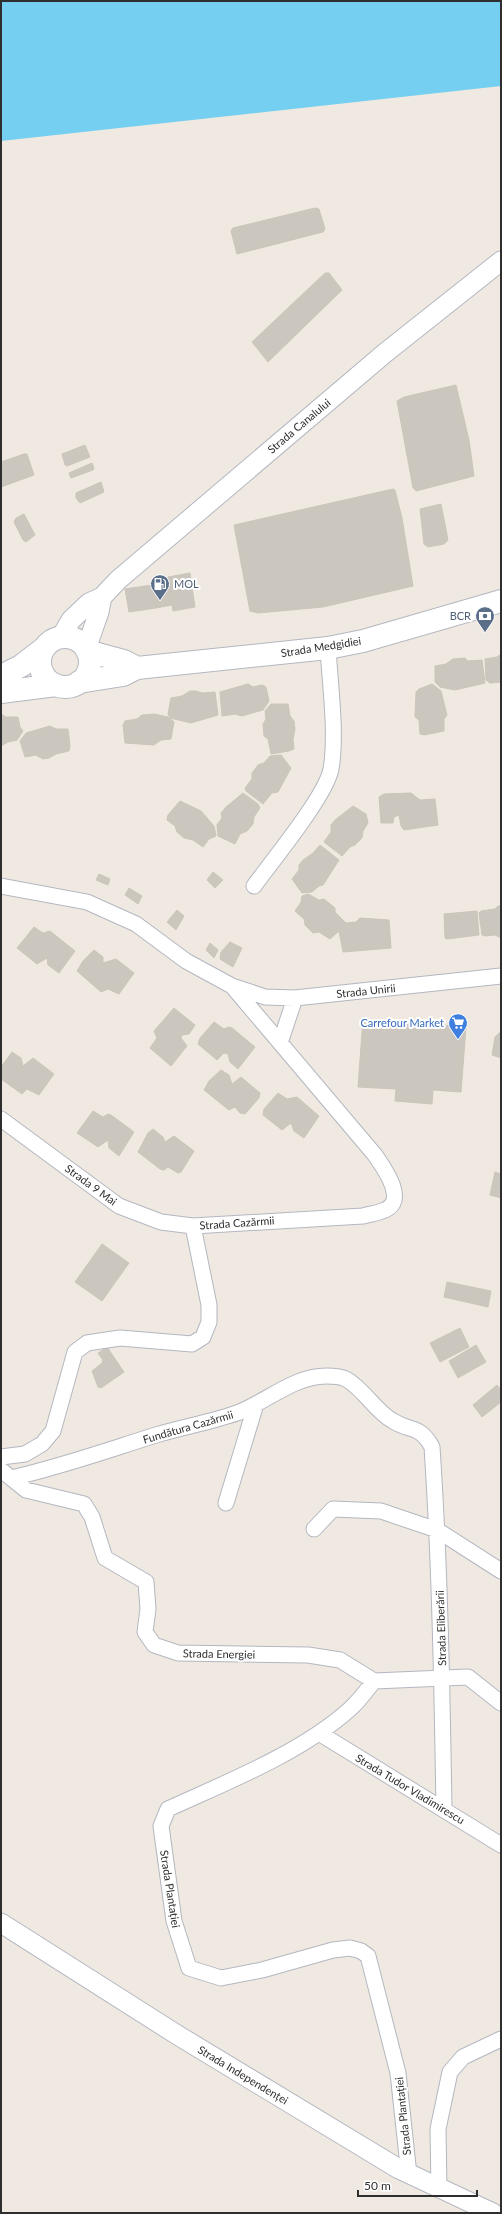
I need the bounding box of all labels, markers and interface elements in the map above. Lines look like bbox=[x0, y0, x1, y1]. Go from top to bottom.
street label: Strada Canalului bbox=[265, 395, 333, 456]
fuel station icon: MOL bbox=[149, 573, 171, 601]
place label: MOL bbox=[174, 577, 199, 590]
bank icon: BCR bbox=[474, 605, 496, 633]
place label: BCR bbox=[450, 609, 471, 622]
street label: Strada Medgidiei bbox=[280, 634, 362, 659]
street label: Strada Unirii bbox=[336, 981, 397, 1000]
supermarket icon: Carrefour Market bbox=[447, 1012, 469, 1040]
place label: Carrefour Market bbox=[361, 1016, 444, 1029]
street label: Strada 9 Mai bbox=[63, 1161, 120, 1208]
street label: Strada Cazărmii bbox=[199, 1213, 275, 1232]
street label: Fundătura Cazărmii bbox=[141, 1407, 235, 1446]
street label: Strada Eliberării bbox=[433, 1590, 448, 1666]
street label: Strada Energiei bbox=[183, 1646, 256, 1661]
street label: Strada Tudor Vladimirescu bbox=[353, 1751, 467, 1826]
street label: Strada Plantației bbox=[158, 1849, 183, 1929]
street label: Strada Independenței bbox=[196, 2042, 291, 2107]
street label: Strada Plantației bbox=[392, 2076, 413, 2156]
scale bar bbox=[358, 2172, 477, 2198]
text: 50 m bbox=[364, 2178, 391, 2193]

